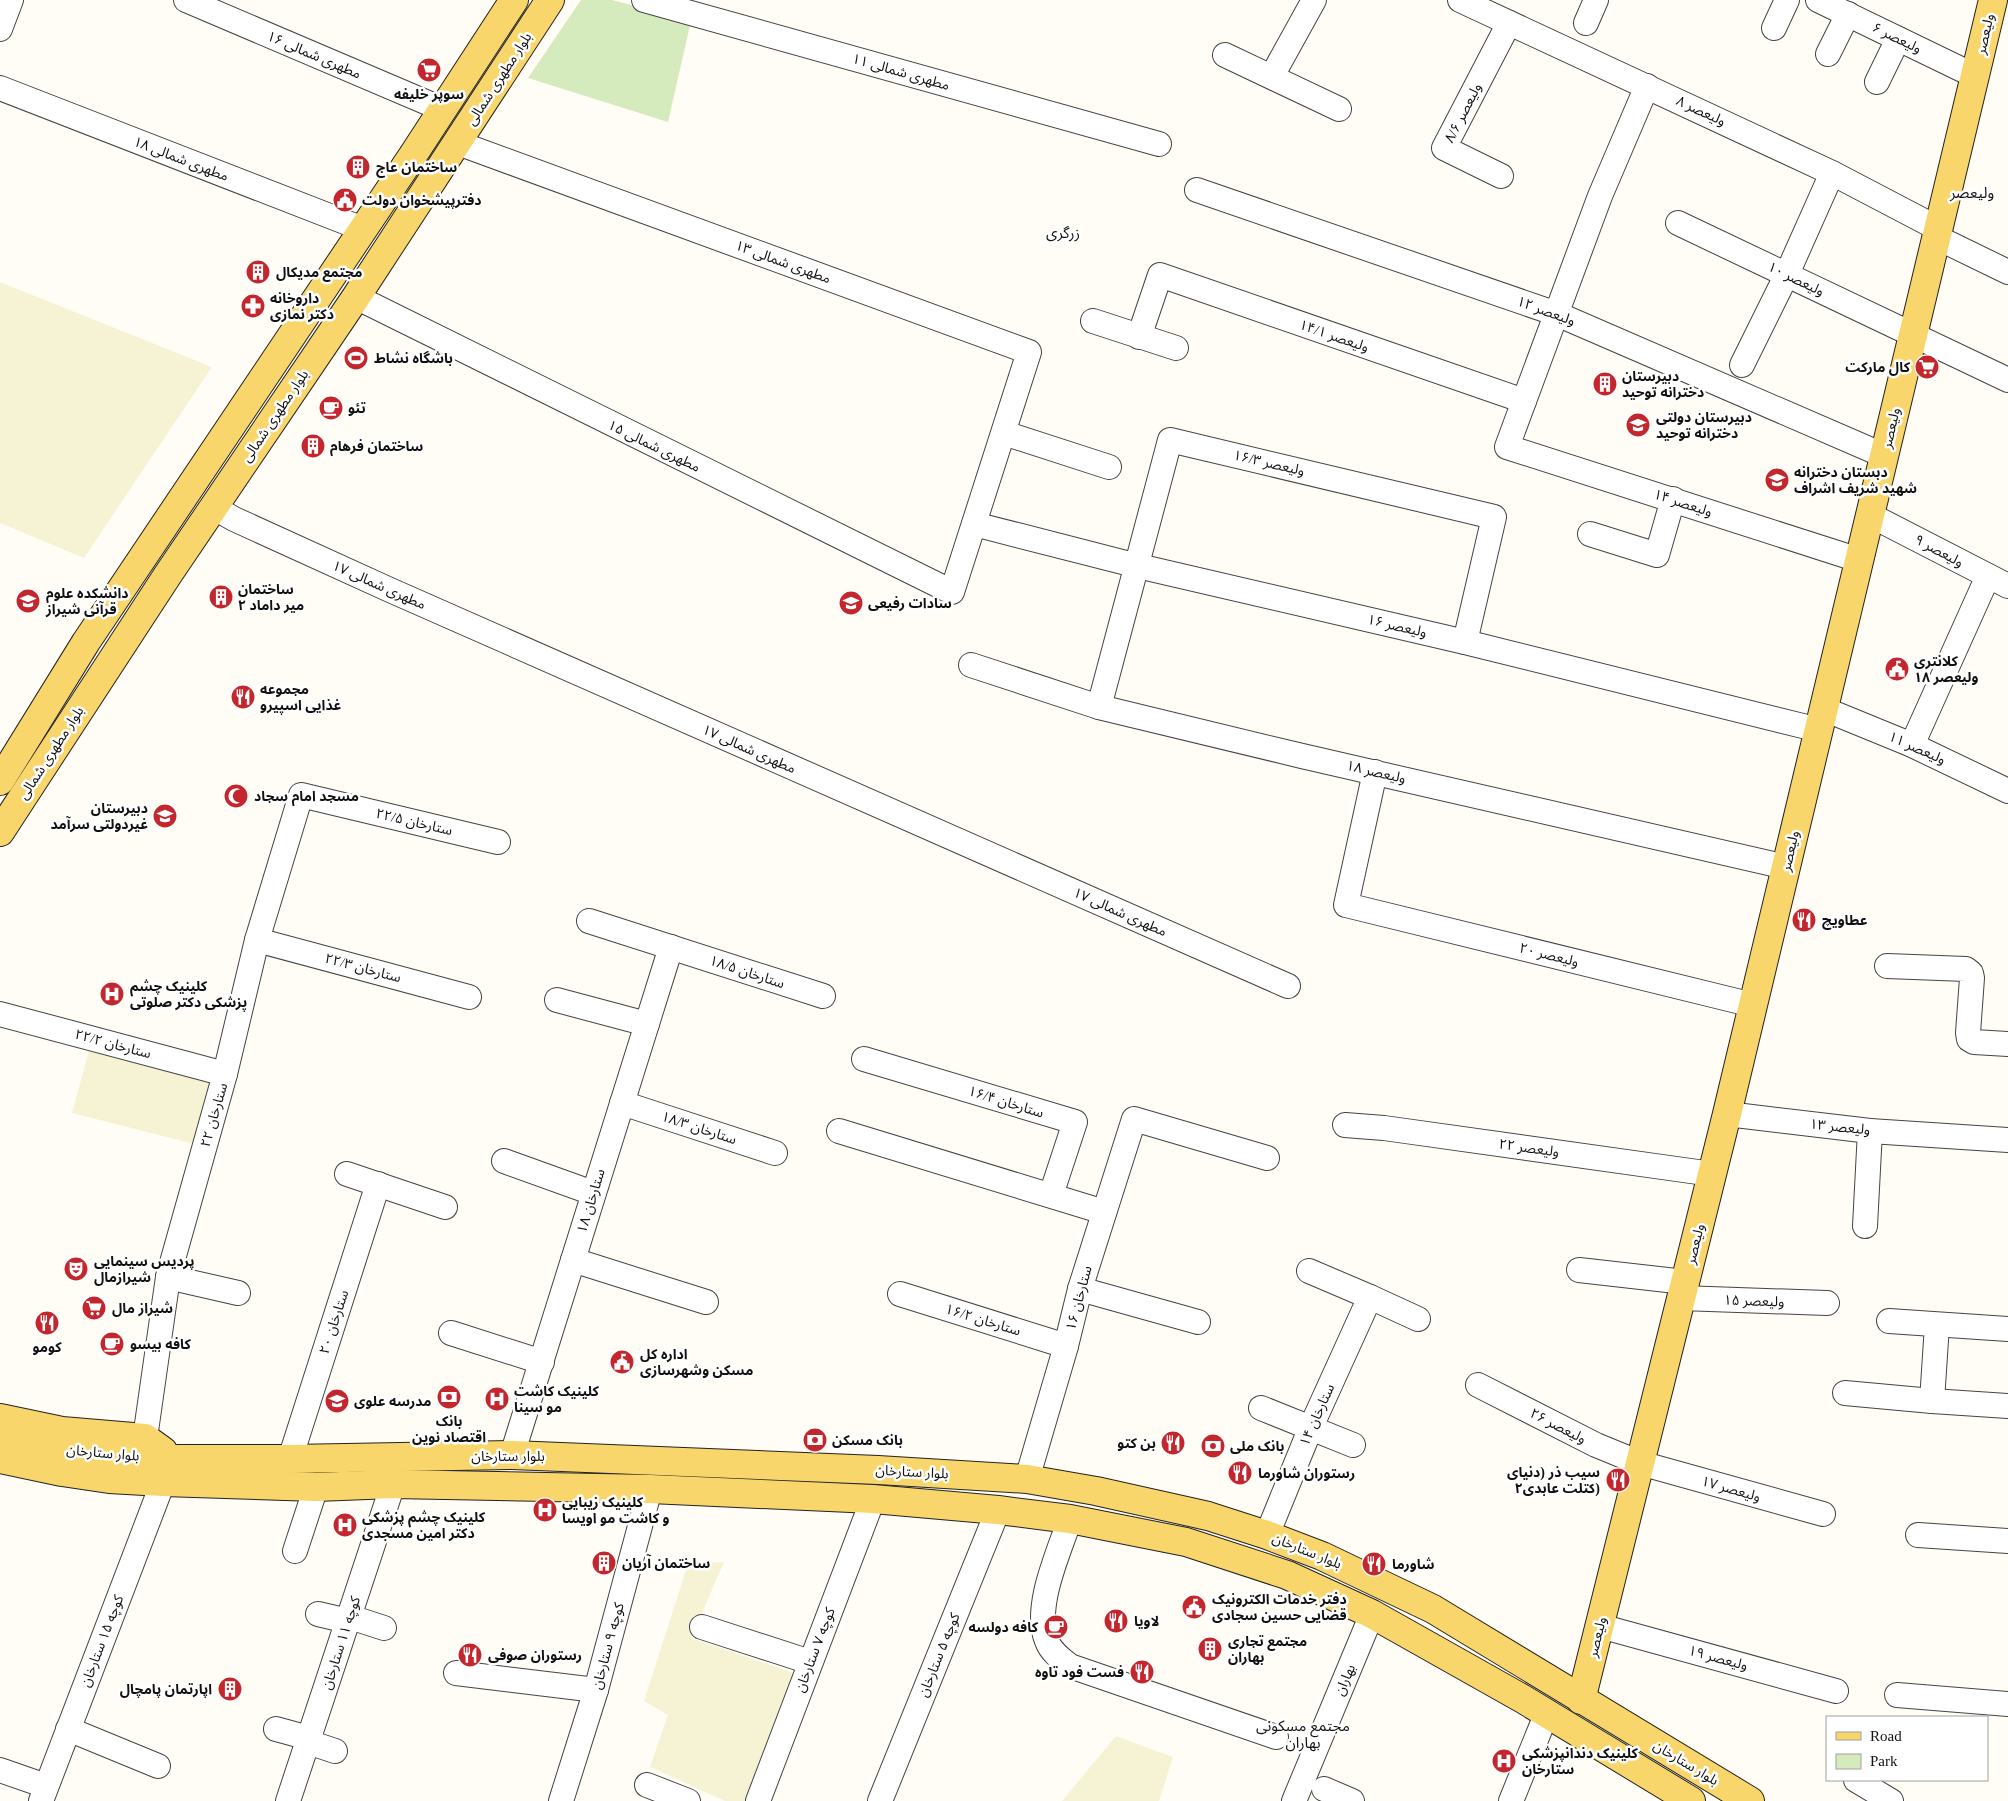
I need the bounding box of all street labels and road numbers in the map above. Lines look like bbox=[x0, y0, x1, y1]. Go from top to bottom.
street label: ولیعصر bbox=[1973, 12, 1998, 57]
street label: ۶ ولیعصر bbox=[1870, 20, 1924, 57]
street label: ۱۶ مطهری شمالی bbox=[264, 28, 363, 82]
street label: بلوار مطهرى شمالى bbox=[463, 30, 536, 129]
street label: ۱۱ مطهری شمالی bbox=[850, 51, 951, 94]
street label: ۸/۶ ولیعصر bbox=[1442, 81, 1485, 146]
street label: ۸ ولیعصر bbox=[1673, 93, 1728, 130]
street label: ۱۸ مطهری شمالی bbox=[131, 134, 231, 185]
street label: ۱۳ مطهری شمالی bbox=[733, 238, 833, 287]
street label: ۱۰ ولیعصر bbox=[1765, 259, 1827, 300]
street label: ۱۲ ولیعصر bbox=[1515, 294, 1577, 329]
street label: ۱۴/۱ ولیعصر bbox=[1297, 317, 1371, 356]
street label: بلوار مطهرى شمالى bbox=[239, 367, 312, 465]
street label: ولیعصر bbox=[1879, 406, 1904, 451]
street label: ۱۵ مطهری شمالی bbox=[605, 417, 703, 476]
street label: ۱۶/۳ ولیعصر bbox=[1232, 448, 1306, 479]
street label: ۱۴ ولیعصر bbox=[1651, 486, 1714, 520]
street label: ۹ ولیعصر bbox=[1912, 532, 1966, 571]
street label: ۱۷ مطهری شمالی bbox=[330, 558, 428, 613]
street label: ۱۶ ولیعصر bbox=[1365, 612, 1428, 641]
street label: بلوار مطهرى شمالى bbox=[15, 704, 88, 803]
street label: ۱۷ مطهری شمالی bbox=[700, 722, 798, 777]
street label: ۱۱ ولیعصر bbox=[1886, 729, 1948, 768]
street label: ۱۸ ولیعصر bbox=[1344, 758, 1407, 787]
street label: ۲۲/۵ ستارخان bbox=[374, 806, 454, 839]
street label: ولیعصر bbox=[1778, 829, 1803, 874]
street label: ۱۷ مطهری شمالی bbox=[1071, 885, 1169, 940]
street label: ۲۰ ولیعصر bbox=[1517, 940, 1580, 971]
street label: ۲۲/۳ ستارخان bbox=[323, 951, 403, 986]
street label: ۱۸/۵ ستارخان bbox=[707, 953, 787, 992]
street label: ۲۲/۲ ستارخان bbox=[73, 1027, 153, 1062]
street label: ۲۲ ستارخان bbox=[198, 1081, 231, 1149]
street label: ۱۶/۴ ستارخان bbox=[966, 1083, 1046, 1122]
street label: ۱۸/۳ ستارخان bbox=[659, 1109, 739, 1148]
street label: ۱۳ ولیعصر bbox=[1809, 1116, 1871, 1139]
street label: ۲۲ ولیعصر bbox=[1498, 1136, 1560, 1161]
street label: ۱۸ ستارخان bbox=[574, 1167, 609, 1235]
street label: ولیعصر bbox=[1682, 1222, 1708, 1267]
street label: ۱۶ ستارخان bbox=[1063, 1264, 1096, 1332]
street label: ۲۰ ستارخان bbox=[317, 1288, 352, 1356]
street label: ۱۵ ولیعصر bbox=[1723, 1292, 1785, 1311]
street label: ۱۶/۲ ستارخان bbox=[943, 1301, 1023, 1340]
street label: ۱۴ ستارخان bbox=[1297, 1382, 1338, 1449]
street label: ۲۶ ولیعصر bbox=[1527, 1406, 1588, 1447]
street label: بلوار ستارخان bbox=[66, 1442, 140, 1465]
street label: بلوار ستارخان bbox=[471, 1449, 545, 1465]
street label: بلوار ستارخان bbox=[875, 1463, 949, 1482]
street label: ۱۷ ولیعصر bbox=[1699, 1473, 1762, 1506]
street label: بلوار ستارخان bbox=[1270, 1530, 1344, 1573]
street label: کوچه ۱۵ ستارخان bbox=[78, 1593, 128, 1690]
street label: کوچه ۱۱ ستارخان bbox=[319, 1594, 365, 1692]
street label: کوچه ۹ ستارخان bbox=[589, 1601, 629, 1692]
street label: کوچه ۷ ستارخان bbox=[792, 1605, 840, 1695]
street label: کوچه ۵ ستارخان bbox=[915, 1611, 965, 1700]
street label: ولیعصر bbox=[1584, 1615, 1610, 1660]
street label: ۱۹ ولیعصر bbox=[1686, 1643, 1749, 1674]
street label: بهاران bbox=[1332, 1662, 1359, 1698]
street label: بلوار ستارخان bbox=[1650, 1738, 1721, 1789]

